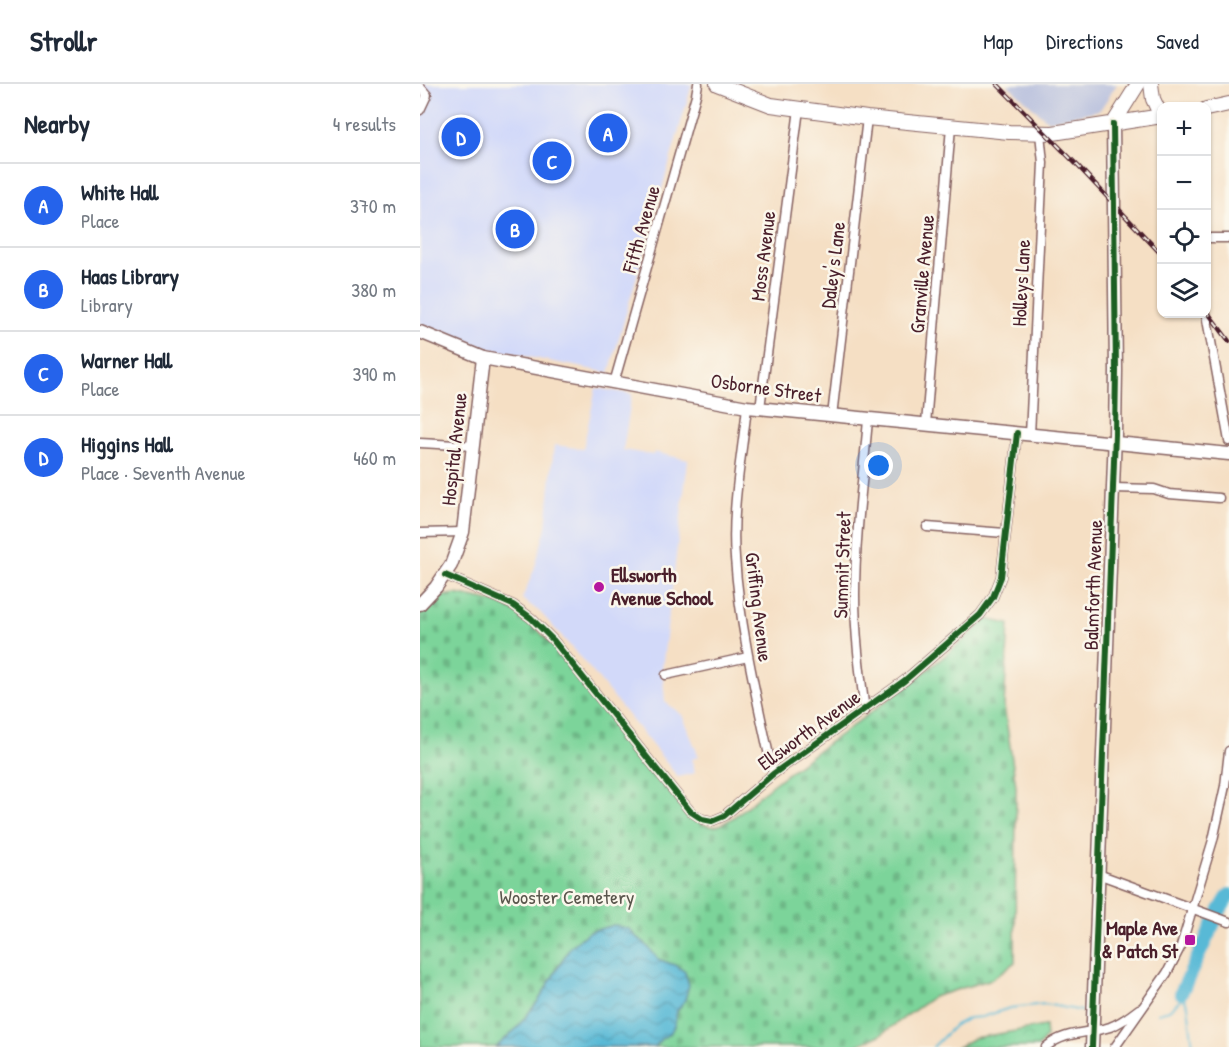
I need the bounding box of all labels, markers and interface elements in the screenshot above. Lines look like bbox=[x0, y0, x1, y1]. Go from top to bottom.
text: Strollr bbox=[30, 22, 97, 60]
text: Map bbox=[983, 27, 1013, 56]
text: Directions bbox=[1046, 27, 1123, 56]
text: Saved bbox=[1156, 27, 1199, 56]
map controls bbox=[1157, 102, 1211, 318]
button: + bbox=[1157, 102, 1211, 156]
text: Nearby bbox=[24, 106, 90, 141]
text: 4 results bbox=[333, 110, 396, 137]
pin: A bbox=[588, 110, 627, 156]
pin: D bbox=[442, 115, 480, 160]
pin: C bbox=[532, 138, 572, 184]
button: − bbox=[1157, 156, 1211, 210]
text: White Hall bbox=[81, 177, 159, 207]
street label: Fifth Avenue bbox=[615, 182, 666, 277]
text: A bbox=[39, 192, 48, 219]
text: 370 m bbox=[350, 192, 396, 219]
pin: B bbox=[496, 206, 535, 252]
text: Place bbox=[81, 207, 120, 234]
street label: Moss Avenue bbox=[744, 209, 781, 303]
button: locate bbox=[1157, 210, 1211, 264]
street label: Granville Avenue bbox=[903, 214, 940, 334]
street label: Daley's Lane bbox=[814, 220, 851, 310]
street label: Holleys Lane bbox=[1005, 239, 1036, 327]
text: Haas Library bbox=[81, 261, 179, 291]
button: layers bbox=[1157, 264, 1211, 318]
text: B bbox=[38, 276, 49, 303]
text: 380 m bbox=[351, 276, 396, 303]
text: Library bbox=[81, 291, 133, 318]
text: Warner Hall bbox=[81, 345, 172, 375]
text: C bbox=[38, 360, 49, 387]
text: 390 m bbox=[353, 360, 396, 387]
street label: Osborne Street bbox=[709, 366, 824, 409]
text: Place bbox=[81, 375, 120, 402]
street label: Hospital Avenue bbox=[434, 391, 473, 507]
text: Higgins Hall bbox=[81, 429, 173, 459]
text: D bbox=[39, 444, 48, 471]
text: 460 m bbox=[353, 444, 396, 471]
your location bbox=[864, 451, 893, 480]
text: Place · Seventh Avenue bbox=[81, 459, 245, 486]
street label: Summit Street bbox=[826, 510, 857, 619]
street label: Balmforth Avenue bbox=[1077, 519, 1108, 651]
street label: Griffing Avenue bbox=[739, 551, 780, 663]
place label: Ellsworth Avenue School bbox=[611, 561, 714, 611]
marker: Ellsworth Avenue School bbox=[592, 580, 606, 594]
street label: Ellsworth Avenue bbox=[752, 683, 866, 776]
park label: Wooster Cemetery bbox=[500, 883, 634, 910]
place label: Maple Ave & Patch St bbox=[1102, 914, 1179, 964]
marker: Maple Ave & Patch St bbox=[1183, 933, 1197, 947]

